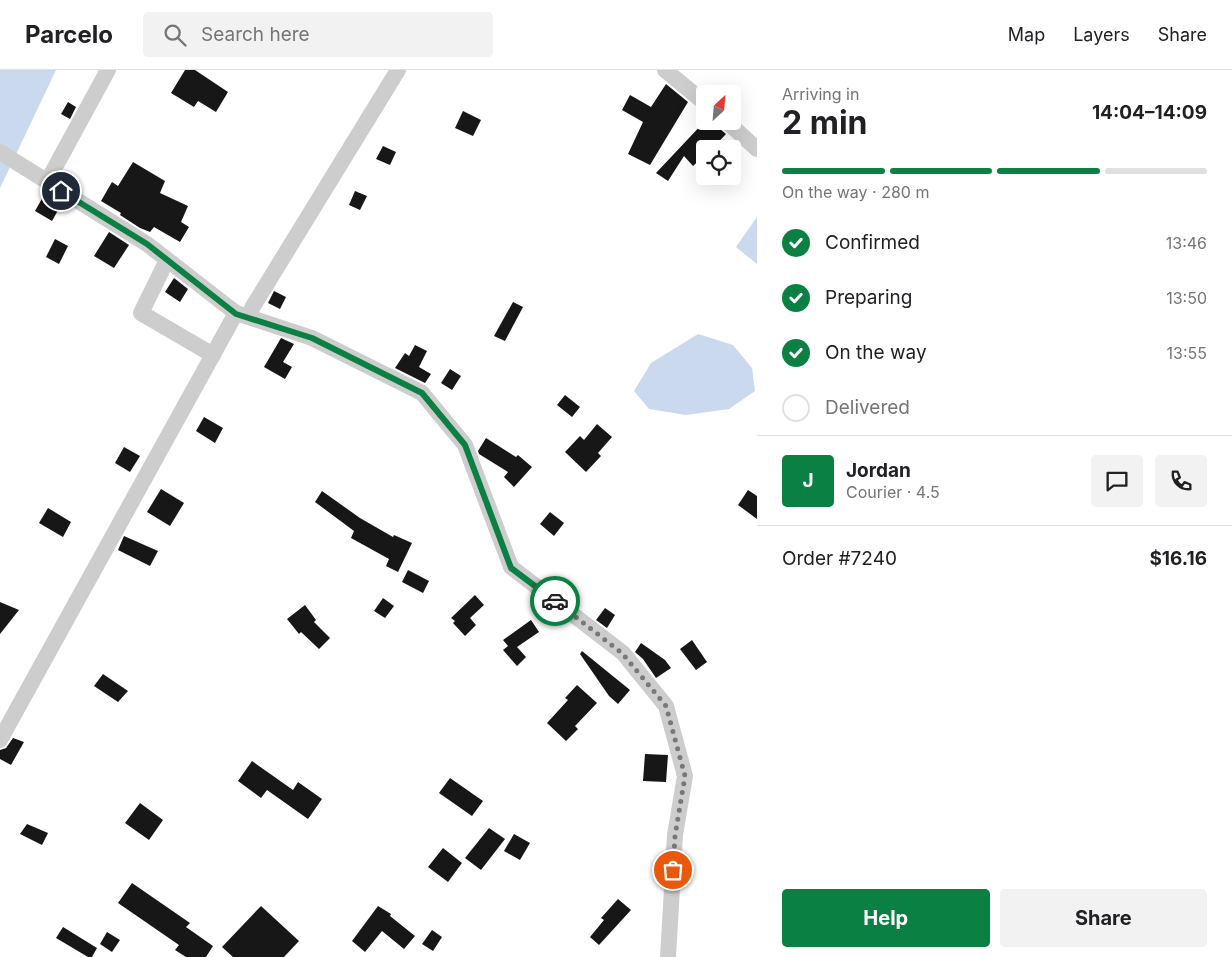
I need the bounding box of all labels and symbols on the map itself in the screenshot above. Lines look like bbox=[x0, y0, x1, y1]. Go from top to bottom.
north arrow bbox=[696, 85, 741, 130]
pin bbox=[40, 170, 82, 212]
courier bbox=[530, 576, 580, 626]
pin bbox=[652, 849, 694, 891]

